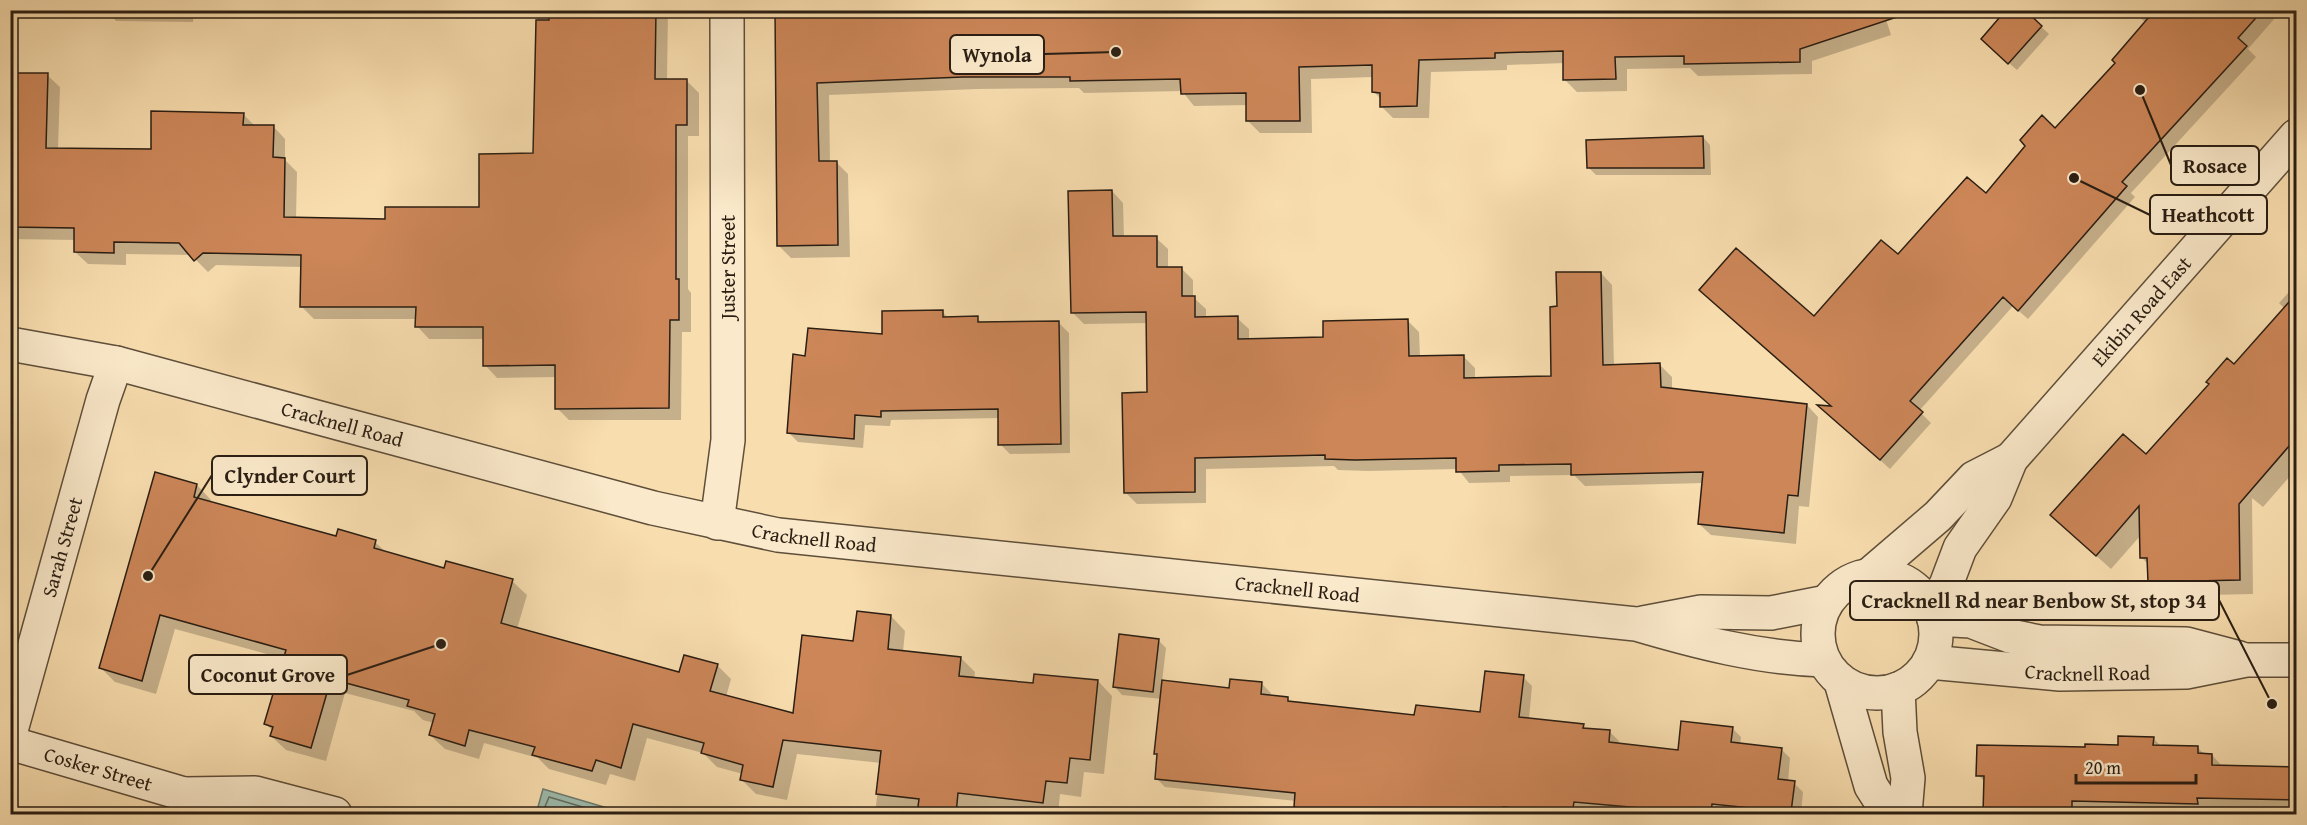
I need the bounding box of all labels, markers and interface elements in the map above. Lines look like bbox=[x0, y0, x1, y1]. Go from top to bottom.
callout: Wynola bbox=[950, 35, 1044, 74]
text: Wynola bbox=[962, 39, 1032, 70]
callout: Rosace bbox=[2171, 146, 2259, 185]
text: Rosace bbox=[2183, 150, 2247, 181]
callout: Heathcott bbox=[2150, 195, 2267, 234]
text: Heathcott bbox=[2162, 199, 2254, 230]
street label: Juster Street bbox=[713, 215, 742, 322]
street label: Ekibin Road East bbox=[2084, 249, 2198, 372]
street label: Cracknell Road bbox=[278, 393, 407, 454]
callout: Clynder Court bbox=[212, 456, 367, 495]
text: Clynder Court bbox=[225, 460, 355, 491]
street label: Sarah Street bbox=[34, 493, 89, 600]
street label: Cracknell Road bbox=[749, 515, 878, 559]
street label: Cracknell Road bbox=[1234, 567, 1362, 609]
callout: Cracknell Rd near Benbow St, stop 34 bbox=[1850, 581, 2219, 620]
text: Cracknell Rd near Benbow St, stop 34 bbox=[1861, 585, 2207, 616]
callout: Coconut Grove bbox=[189, 655, 347, 694]
street label: Cracknell Road bbox=[2024, 656, 2151, 688]
text: Coconut Grove bbox=[201, 659, 335, 690]
street label: Cosker Street bbox=[41, 739, 156, 798]
scale bar bbox=[2076, 747, 2196, 785]
text: 20 m bbox=[2085, 754, 2121, 781]

